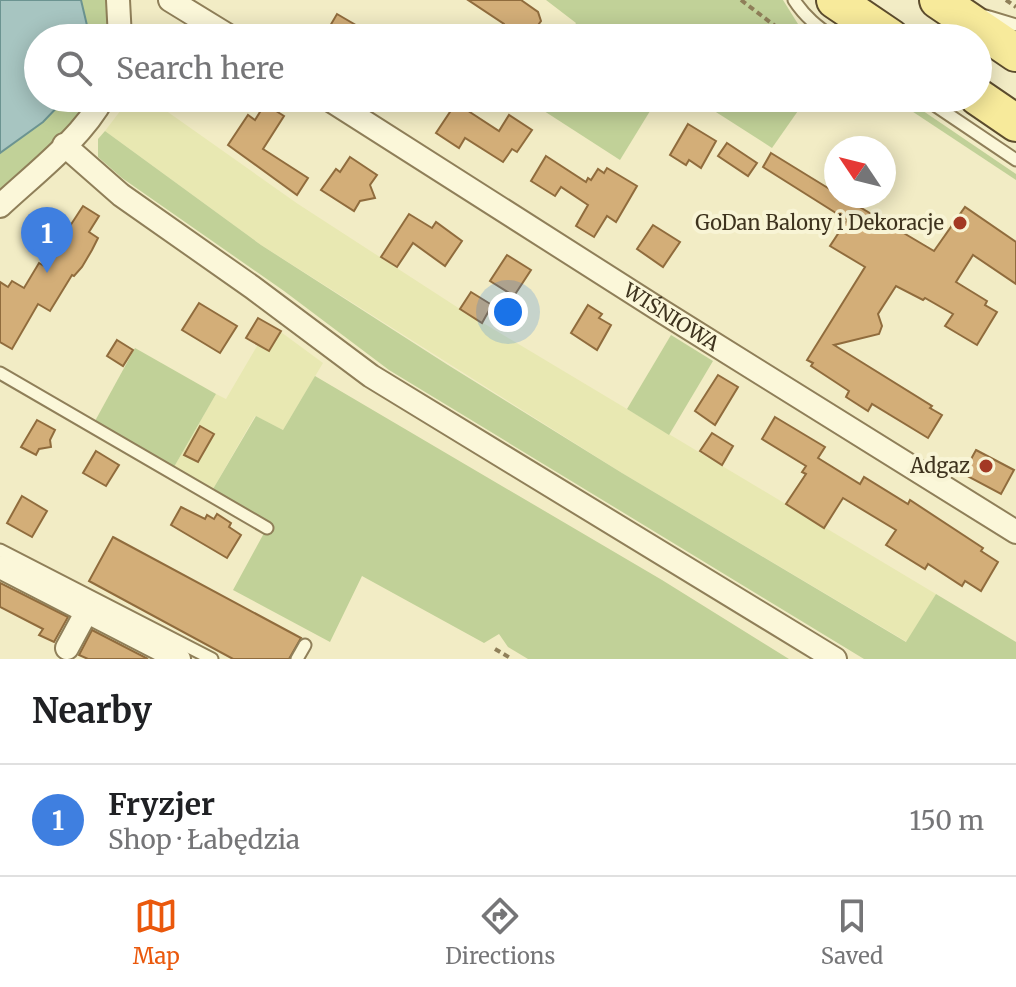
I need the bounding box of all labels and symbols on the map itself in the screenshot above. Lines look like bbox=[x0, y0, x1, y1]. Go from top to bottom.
north arrow bbox=[824, 136, 896, 208]
pin: 1 bbox=[21, 207, 73, 273]
place label: GoDan Balony i Dekoracje bbox=[695, 210, 944, 235]
marker: GoDan Balony i Dekoracje bbox=[951, 214, 969, 232]
street label: WIŚNIOWA bbox=[618, 277, 725, 356]
your location bbox=[488, 292, 528, 332]
place label: Adgaz bbox=[909, 453, 970, 478]
marker: Adgaz bbox=[977, 457, 995, 475]

